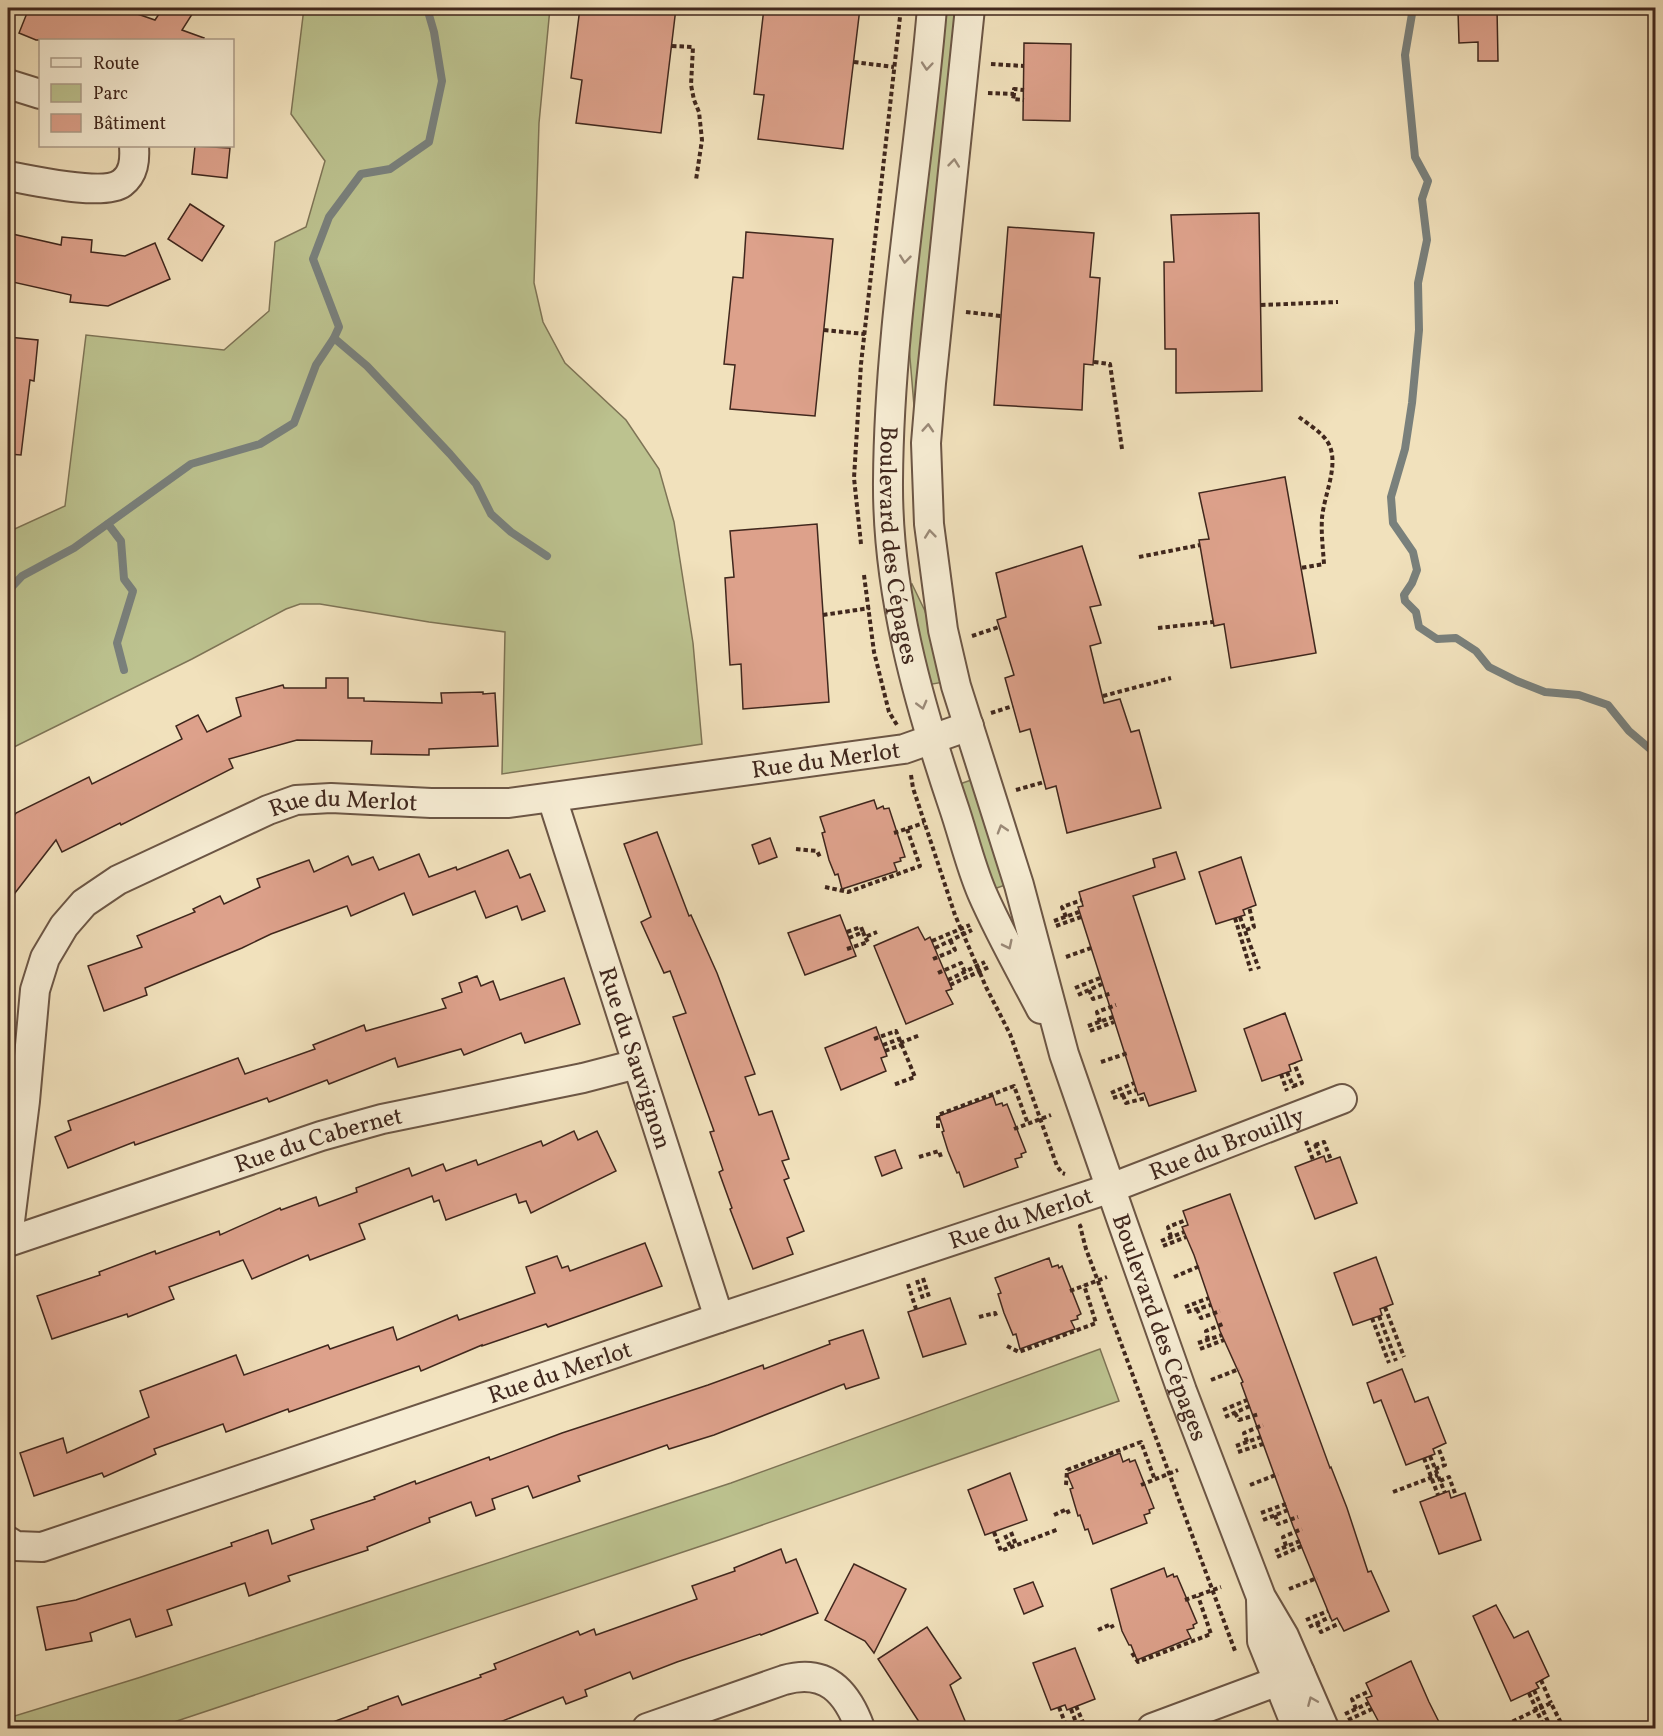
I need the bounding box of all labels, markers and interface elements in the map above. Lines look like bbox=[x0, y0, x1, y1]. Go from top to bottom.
legend bbox=[39, 39, 234, 147]
text: Route bbox=[93, 52, 139, 77]
one-way arrow bbox=[921, 61, 934, 70]
text: Parc bbox=[93, 82, 128, 107]
text: Bâtiment bbox=[93, 112, 166, 137]
one-way arrow bbox=[947, 159, 960, 168]
one-way arrow bbox=[899, 255, 912, 264]
one-way arrow bbox=[921, 423, 934, 432]
street label: Boulevard des Cépages bbox=[869, 425, 926, 668]
one-way arrow bbox=[924, 530, 937, 539]
one-way arrow bbox=[914, 700, 927, 710]
street label: Rue du Merlot bbox=[750, 735, 903, 789]
street label: Rue du Merlot bbox=[265, 783, 418, 827]
one-way arrow bbox=[997, 824, 1009, 835]
one-way arrow bbox=[1001, 938, 1012, 949]
street label: Rue du Sauvignon bbox=[588, 963, 679, 1154]
street label: Rue du Cabernet bbox=[230, 1100, 406, 1183]
street label: Rue du Brouilly bbox=[1145, 1100, 1310, 1191]
street label: Rue du Merlot bbox=[945, 1180, 1098, 1260]
street label: Boulevard des Cépages bbox=[1102, 1210, 1215, 1447]
street label: Rue du Merlot bbox=[484, 1334, 637, 1414]
one-way arrow bbox=[1307, 1696, 1319, 1707]

